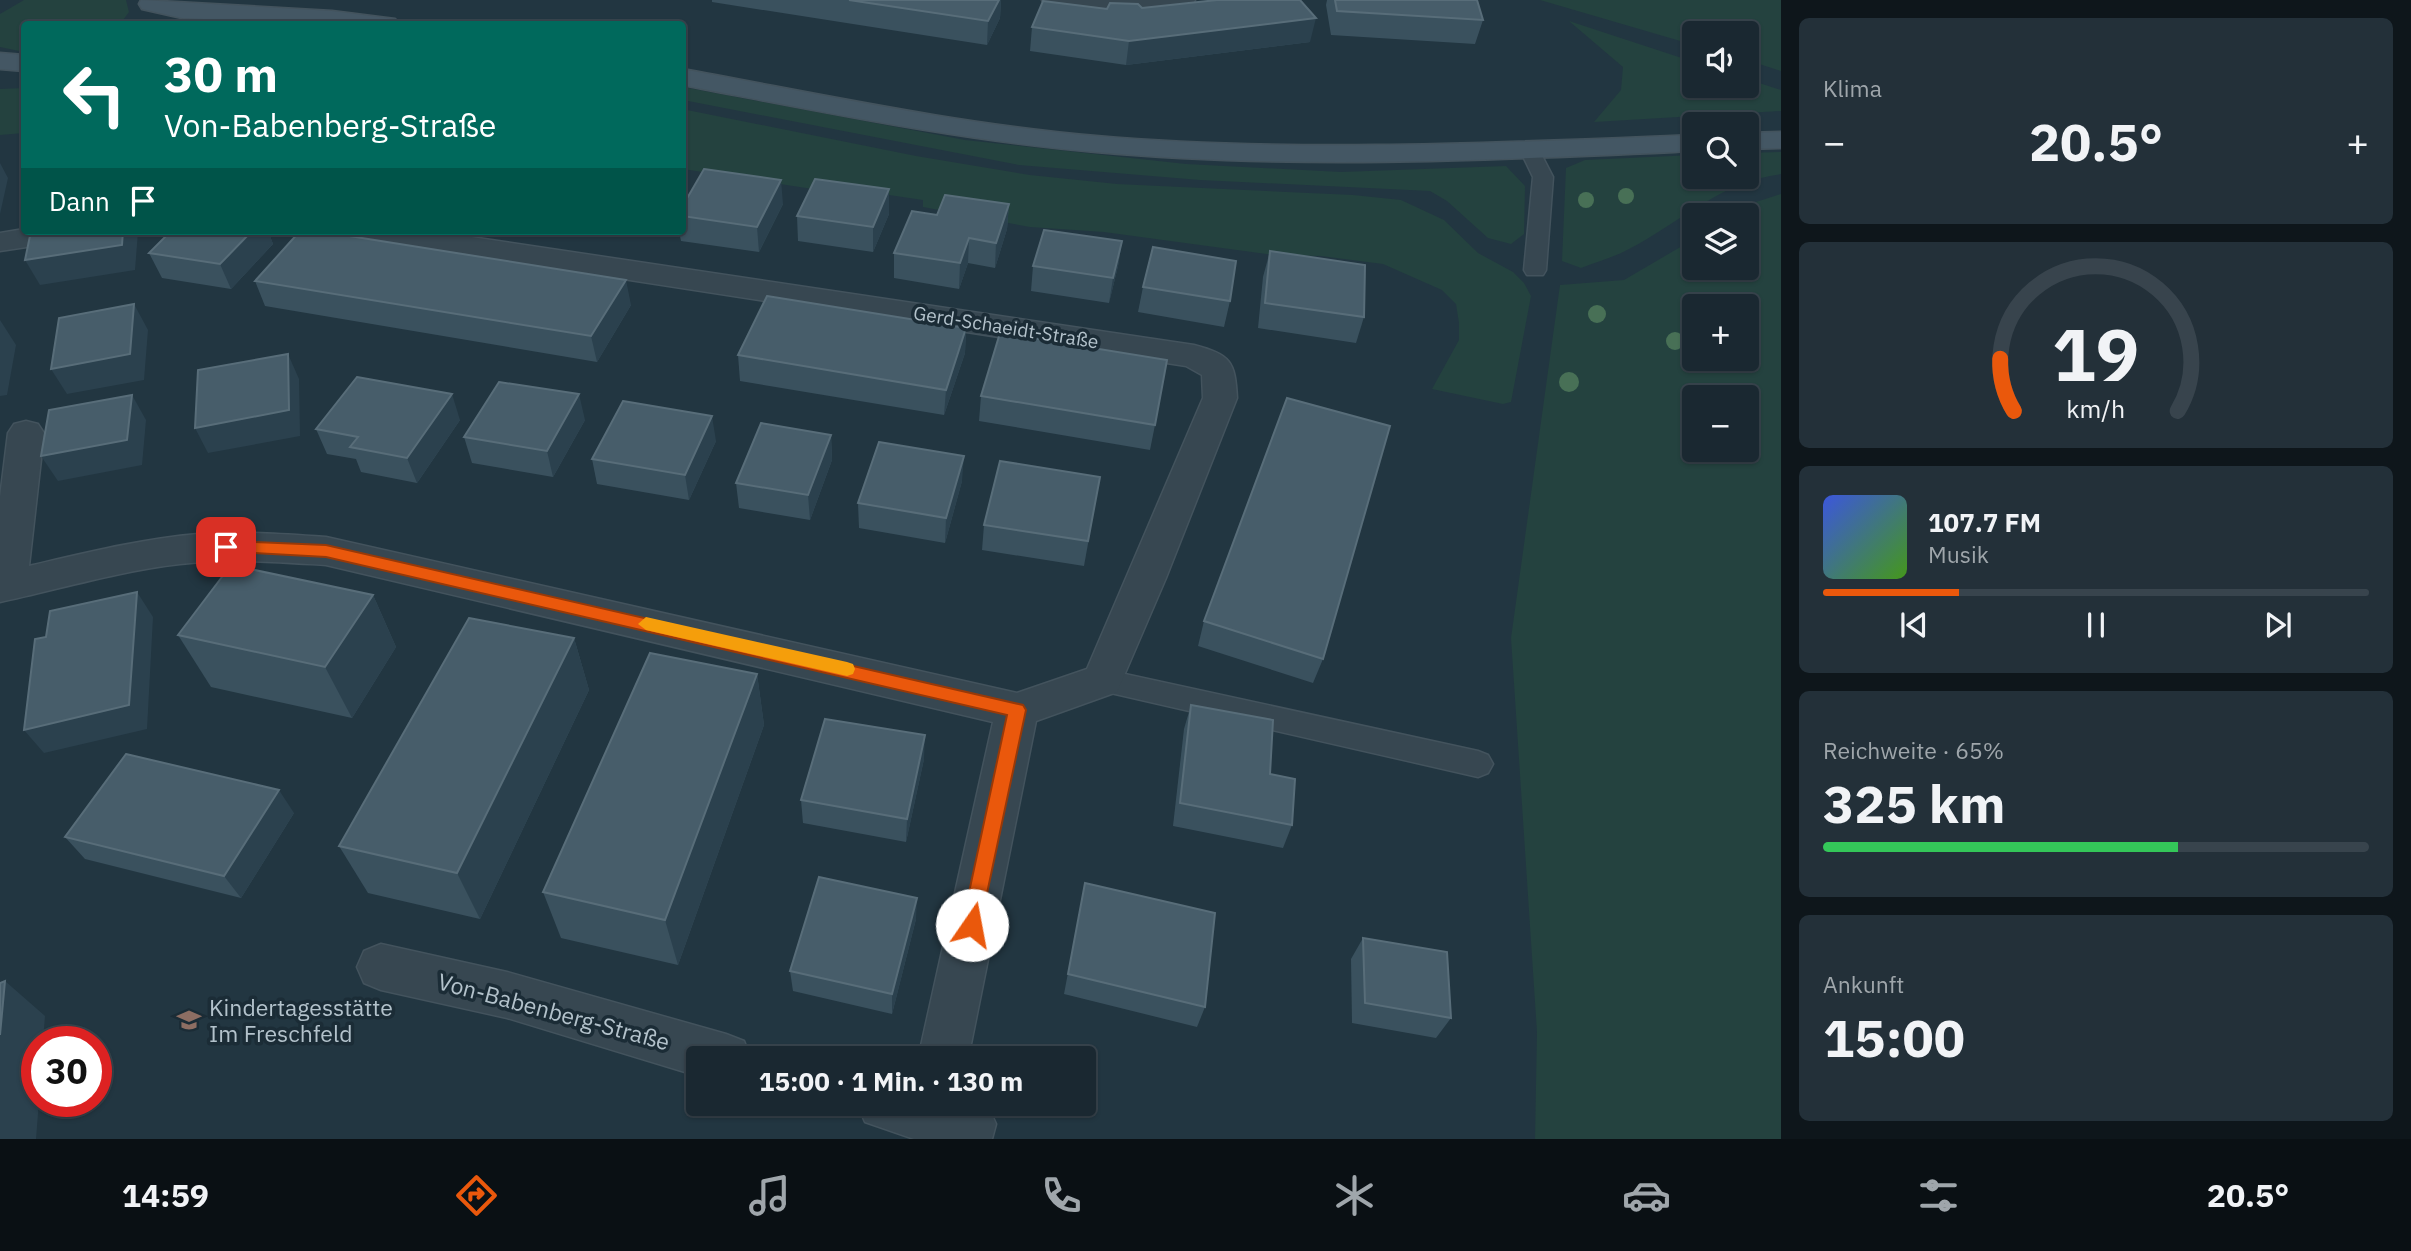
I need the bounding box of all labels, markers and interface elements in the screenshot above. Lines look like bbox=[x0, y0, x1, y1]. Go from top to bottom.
map controls bbox=[1682, 21, 1759, 462]
button: sound bbox=[1682, 21, 1759, 98]
text: 30 m bbox=[164, 42, 278, 105]
icon: left bbox=[49, 49, 140, 140]
text: Klima bbox=[1823, 73, 1882, 103]
text: Von-Babenberg-Straße bbox=[164, 104, 496, 146]
text: 20.5° bbox=[2029, 108, 2163, 175]
button: search bbox=[1682, 112, 1759, 189]
text: − bbox=[1823, 117, 1846, 166]
text: + bbox=[2346, 117, 2369, 166]
icon: arrive bbox=[124, 182, 162, 220]
text: Dann bbox=[49, 184, 110, 218]
button: layers bbox=[1682, 203, 1759, 280]
button: + bbox=[1682, 294, 1759, 371]
street label: Gerd-Schaeidt-Straße bbox=[912, 300, 1100, 354]
text: 19 bbox=[2052, 307, 2140, 402]
button: − bbox=[1682, 385, 1759, 462]
text: km/h bbox=[2067, 392, 2125, 425]
text: 107.7 FM bbox=[1928, 505, 2041, 539]
pin bbox=[196, 517, 256, 577]
icon: arrive bbox=[207, 528, 245, 566]
text: Musik bbox=[1928, 539, 1989, 569]
icon: previous bbox=[1895, 606, 1933, 644]
icon: pause bbox=[2077, 606, 2115, 644]
icon: next bbox=[2259, 606, 2297, 644]
text: Reichweite · 65% bbox=[1823, 735, 2004, 765]
text: 325 km bbox=[1823, 770, 2005, 837]
position arrow bbox=[935, 888, 1009, 962]
street label: Von-Babenberg-Straße bbox=[435, 966, 673, 1056]
text: Ankunft bbox=[1823, 969, 1904, 999]
place label: Kindertagesstätte Im Freschfeld bbox=[209, 992, 393, 1048]
text: 15:00 bbox=[1823, 1004, 1965, 1071]
school or university icon: Kindertagesstätte Im Freschfeld bbox=[175, 1006, 203, 1034]
speed limit sign: 30 bbox=[21, 1026, 112, 1117]
text: 15:00 · 1 Min. · 130 m bbox=[759, 1064, 1023, 1098]
icon: directions bbox=[452, 1171, 501, 1220]
icon: music bbox=[745, 1171, 794, 1220]
icon: phone bbox=[1037, 1171, 1086, 1220]
icon: climate bbox=[1330, 1171, 1379, 1220]
icon: car bbox=[1622, 1171, 1671, 1220]
icon: filters bbox=[1914, 1171, 1963, 1220]
text: 14:59 bbox=[122, 1174, 209, 1216]
text: 20.5° bbox=[2207, 1174, 2289, 1216]

